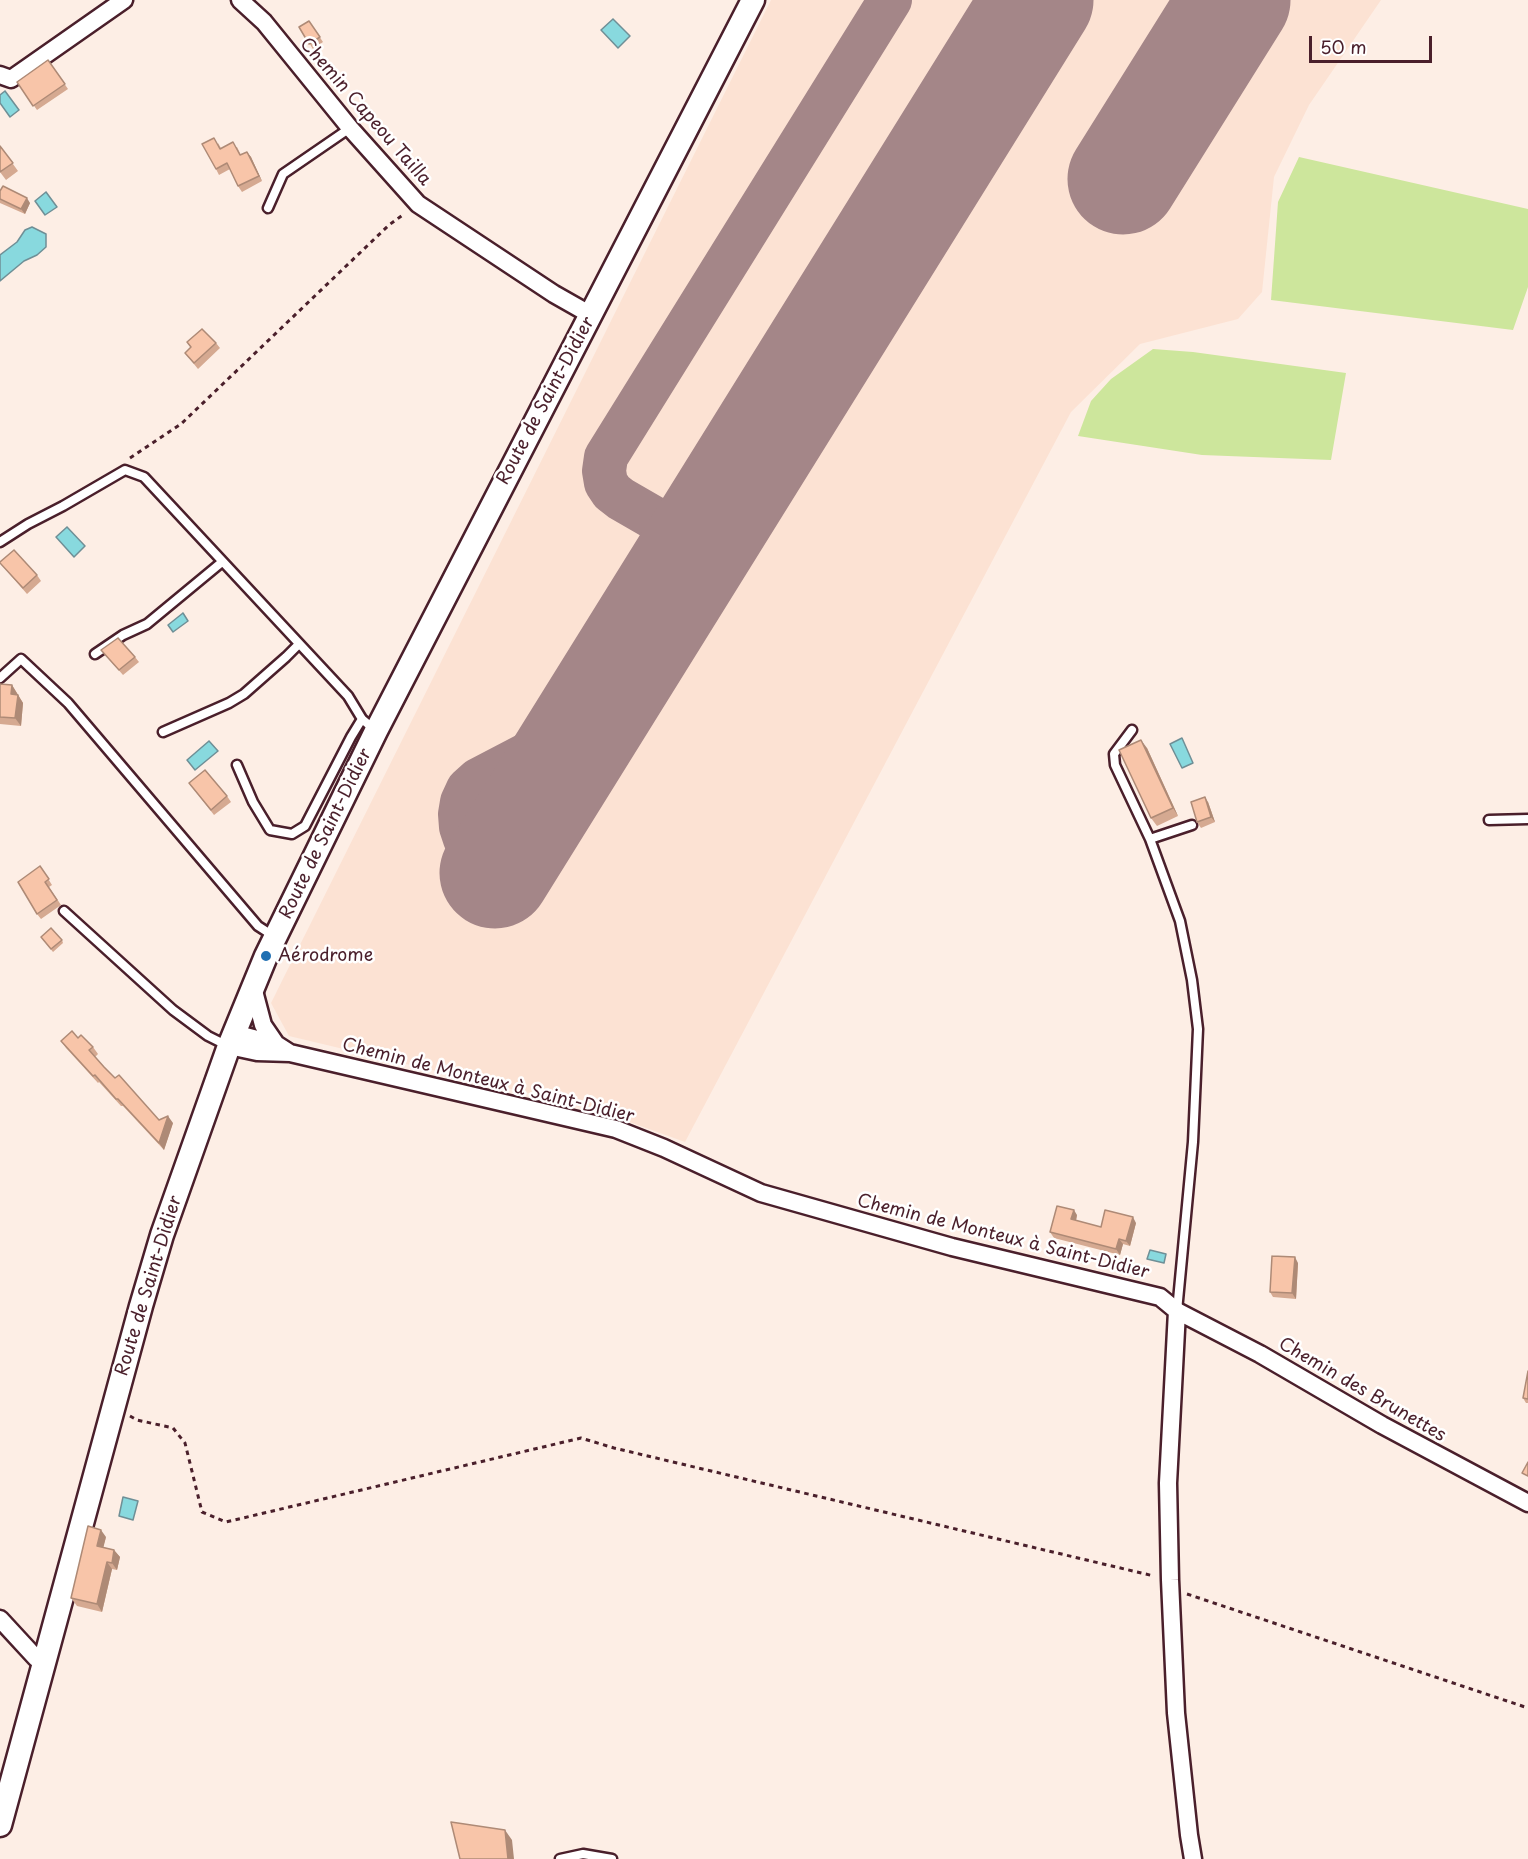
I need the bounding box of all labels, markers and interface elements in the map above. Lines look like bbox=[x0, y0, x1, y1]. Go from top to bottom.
scale bar bbox=[1312, 24, 1435, 62]
text: 50 m bbox=[1320, 33, 1367, 60]
street label: Chemin Capeou Tailla bbox=[295, 34, 435, 190]
street label: Route de Saint-Didier bbox=[493, 313, 599, 489]
street label: Route de Saint-Didier bbox=[275, 745, 377, 923]
place label: Aérodrome bbox=[278, 945, 373, 967]
marker: Aérodrome bbox=[259, 949, 273, 963]
street label: Chemin de Monteux à Saint-Didier bbox=[340, 1034, 636, 1128]
street label: Chemin de Monteux à Saint-Didier bbox=[855, 1190, 1151, 1284]
street label: Route de Saint-Didier bbox=[111, 1193, 187, 1379]
street label: Chemin des Brunettes bbox=[1275, 1333, 1449, 1447]

